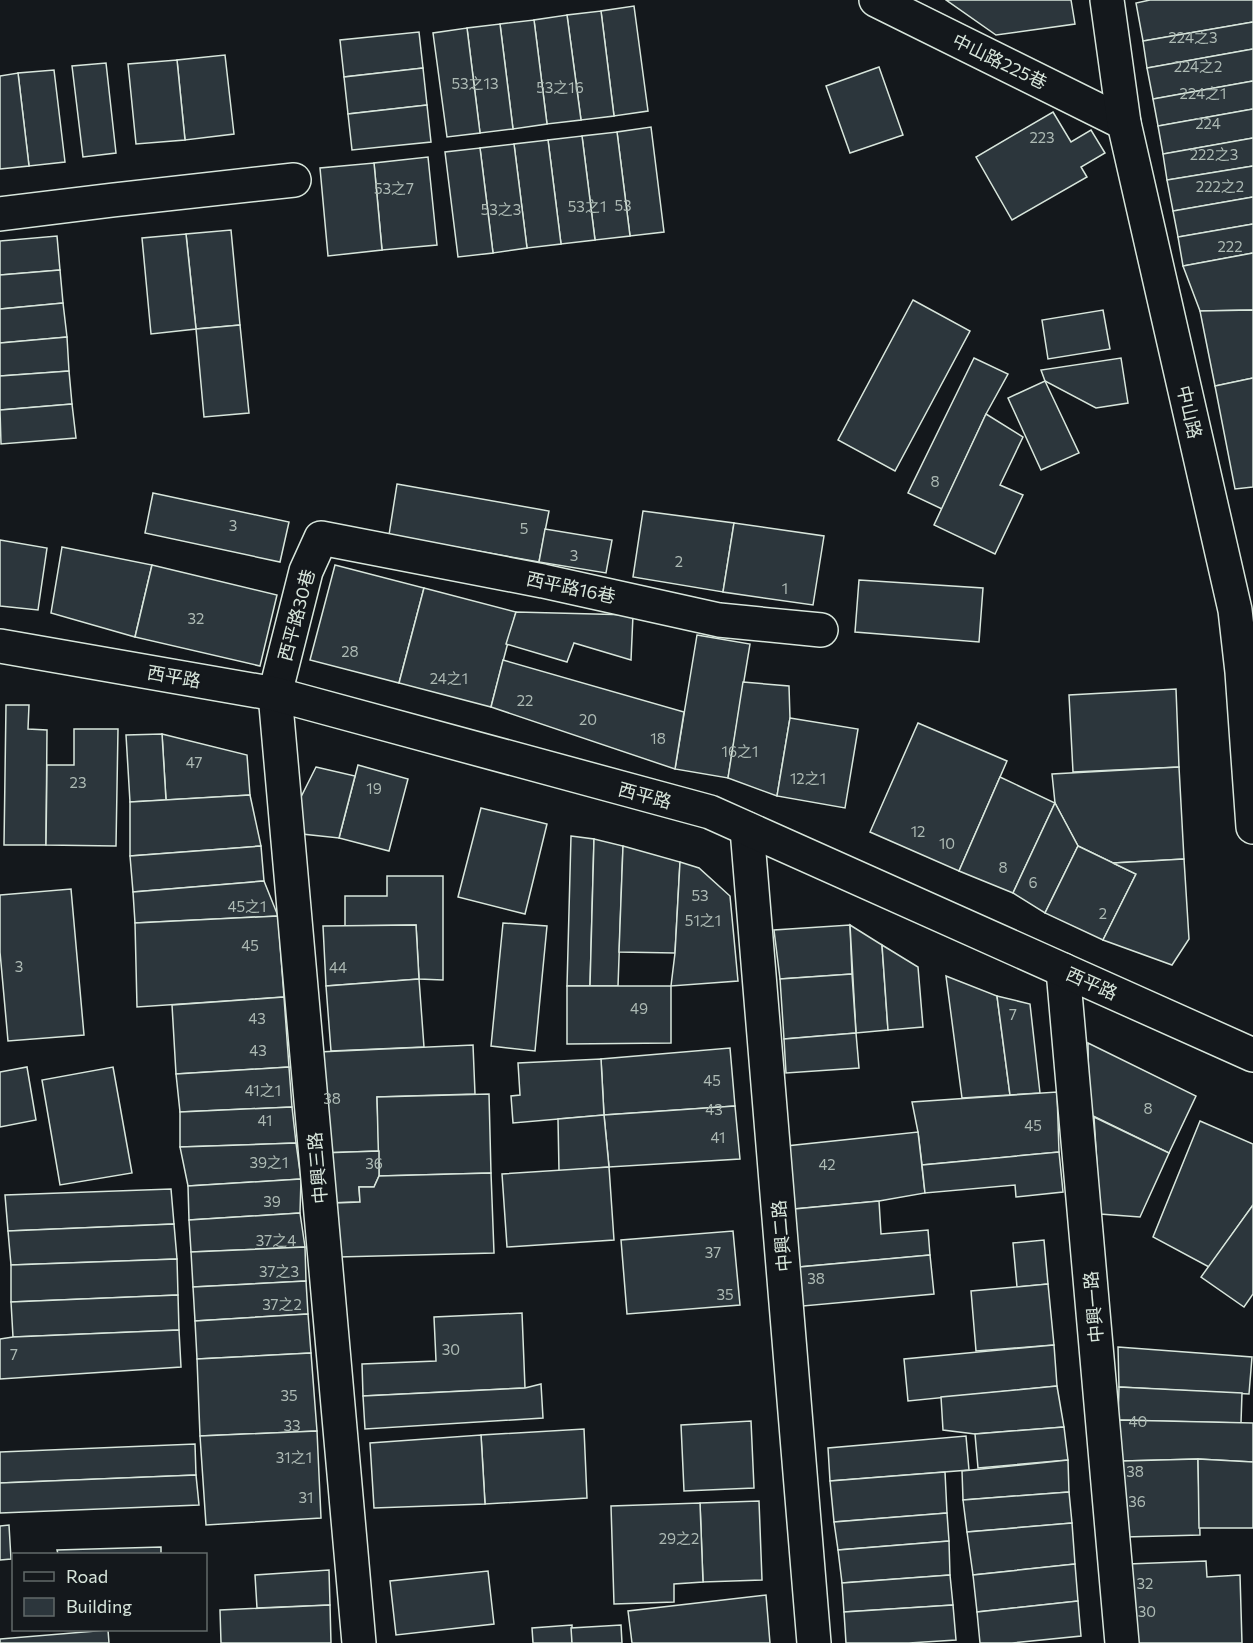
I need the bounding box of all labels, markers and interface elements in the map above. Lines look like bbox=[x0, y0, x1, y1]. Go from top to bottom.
house number: 224之3 bbox=[1169, 28, 1217, 46]
street label: 中山路225巷 bbox=[949, 29, 1051, 93]
house number: 224之2 bbox=[1174, 57, 1222, 75]
house number: 53之13 bbox=[451, 74, 499, 92]
house number: 53之16 bbox=[536, 78, 584, 96]
house number: 224之1 bbox=[1180, 84, 1226, 102]
house number: 224 bbox=[1195, 114, 1221, 132]
house number: 223 bbox=[1029, 128, 1055, 146]
house number: 222之3 bbox=[1190, 145, 1238, 163]
house number: 222之2 bbox=[1196, 177, 1244, 195]
house number: 53之7 bbox=[374, 179, 414, 197]
house number: 53 bbox=[614, 196, 632, 214]
house number: 53之1 bbox=[568, 197, 606, 215]
house number: 53之3 bbox=[481, 200, 521, 218]
house number: 222 bbox=[1218, 237, 1242, 255]
street label: 中山路 bbox=[1173, 383, 1207, 441]
house number: 8 bbox=[930, 472, 940, 490]
house number: 3 bbox=[229, 516, 237, 534]
house number: 5 bbox=[520, 519, 528, 537]
house number: 3 bbox=[570, 546, 578, 564]
house number: 2 bbox=[675, 552, 683, 570]
street label: 西平路30巷 bbox=[273, 567, 319, 663]
street label: 西平路16巷 bbox=[524, 567, 618, 607]
house number: 1 bbox=[782, 579, 788, 597]
house number: 32 bbox=[188, 609, 204, 627]
house number: 28 bbox=[341, 642, 359, 660]
street label: 西平路 bbox=[146, 660, 202, 692]
house number: 24之1 bbox=[430, 669, 468, 687]
house number: 22 bbox=[517, 691, 533, 709]
house number: 20 bbox=[579, 710, 597, 728]
house number: 18 bbox=[650, 729, 666, 747]
house number: 16之1 bbox=[722, 742, 758, 760]
house number: 47 bbox=[186, 753, 202, 771]
house number: 12之1 bbox=[790, 769, 826, 787]
house number: 23 bbox=[70, 773, 86, 791]
street label: 西平路 bbox=[616, 777, 674, 813]
house number: 19 bbox=[366, 779, 382, 797]
house number: 12 bbox=[911, 822, 925, 840]
house number: 10 bbox=[939, 834, 955, 852]
house number: 8 bbox=[998, 858, 1008, 876]
house number: 6 bbox=[1028, 873, 1038, 891]
house number: 53 bbox=[691, 886, 709, 904]
house number: 45之1 bbox=[227, 897, 267, 915]
house number: 2 bbox=[1099, 904, 1107, 922]
house number: 51之1 bbox=[685, 911, 721, 929]
house number: 45 bbox=[241, 936, 259, 954]
house number: 3 bbox=[15, 957, 23, 975]
house number: 44 bbox=[329, 958, 347, 976]
street label: 西平路 bbox=[1063, 962, 1121, 1004]
house number: 49 bbox=[630, 999, 648, 1017]
house number: 7 bbox=[1009, 1005, 1017, 1023]
house number: 43 bbox=[248, 1009, 266, 1027]
house number: 43 bbox=[249, 1041, 267, 1059]
house number: 45 bbox=[703, 1071, 721, 1089]
house number: 41之1 bbox=[245, 1081, 281, 1099]
house number: 38 bbox=[323, 1089, 341, 1107]
house number: 8 bbox=[1143, 1099, 1153, 1117]
house number: 43 bbox=[705, 1100, 723, 1118]
house number: 41 bbox=[258, 1111, 272, 1129]
house number: 45 bbox=[1024, 1116, 1042, 1134]
house number: 41 bbox=[711, 1128, 725, 1146]
street label: 中興三路 bbox=[303, 1131, 331, 1205]
house number: 39之1 bbox=[249, 1153, 289, 1171]
house number: 36 bbox=[365, 1154, 383, 1172]
house number: 42 bbox=[818, 1155, 836, 1173]
house number: 39 bbox=[263, 1192, 281, 1210]
street label: 中興二路 bbox=[767, 1199, 795, 1273]
house number: 37之4 bbox=[256, 1231, 296, 1249]
house number: 37 bbox=[705, 1243, 721, 1261]
house number: 37之3 bbox=[259, 1262, 299, 1280]
house number: 38 bbox=[807, 1269, 825, 1287]
street label: 中興一路 bbox=[1079, 1270, 1107, 1344]
house number: 35 bbox=[716, 1285, 734, 1303]
house number: 37之2 bbox=[262, 1295, 302, 1313]
house number: 30 bbox=[442, 1340, 460, 1358]
house number: 7 bbox=[10, 1345, 18, 1363]
house number: 35 bbox=[280, 1386, 298, 1404]
house number: 40 bbox=[1129, 1412, 1147, 1430]
house number: 33 bbox=[283, 1416, 301, 1434]
house number: 31之1 bbox=[276, 1448, 312, 1466]
house number: 38 bbox=[1126, 1462, 1144, 1480]
house number: 31 bbox=[299, 1488, 313, 1506]
house number: 36 bbox=[1128, 1492, 1146, 1510]
house number: 29之2 bbox=[659, 1529, 699, 1547]
legend bbox=[12, 1553, 207, 1631]
text: Road bbox=[66, 1565, 108, 1587]
house number: 32 bbox=[1137, 1574, 1153, 1592]
text: Building bbox=[66, 1595, 132, 1617]
house number: 30 bbox=[1138, 1602, 1156, 1620]

